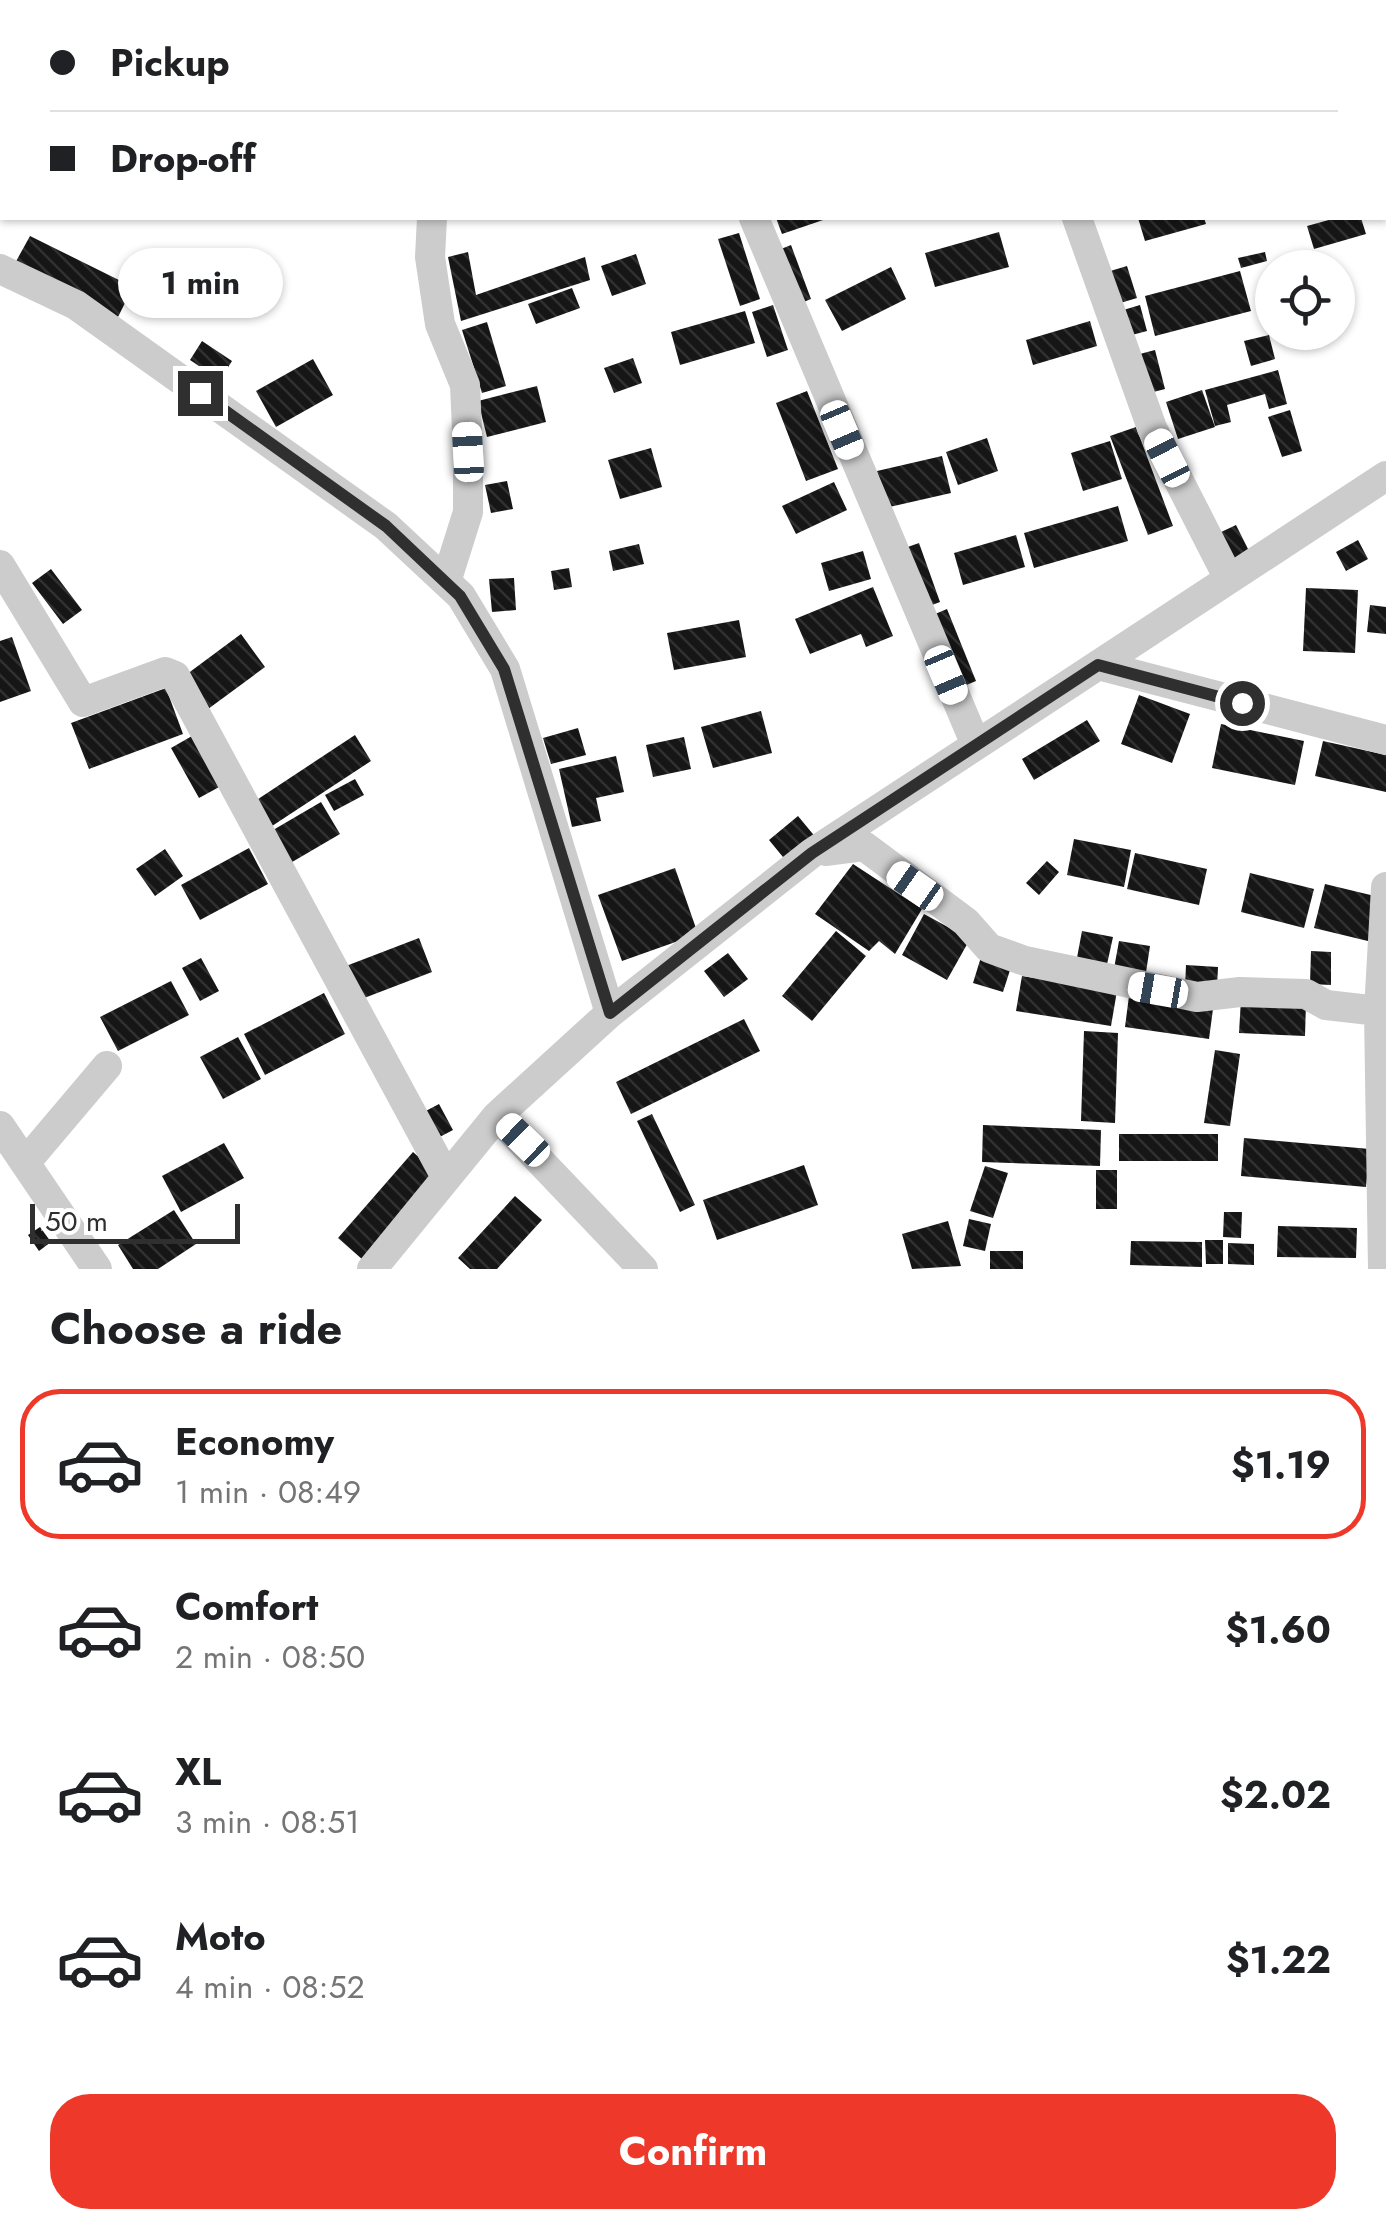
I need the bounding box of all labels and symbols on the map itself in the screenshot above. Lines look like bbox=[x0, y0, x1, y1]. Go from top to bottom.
callout: 1 min bbox=[118, 248, 282, 318]
route end bbox=[178, 371, 223, 416]
car bbox=[816, 397, 868, 463]
car bbox=[451, 421, 485, 483]
car bbox=[1140, 424, 1194, 492]
car bbox=[920, 642, 972, 708]
route start bbox=[1220, 681, 1265, 726]
car bbox=[882, 857, 948, 915]
car bbox=[1126, 970, 1190, 1010]
car bbox=[491, 1108, 555, 1172]
scale bar bbox=[30, 1199, 240, 1244]

